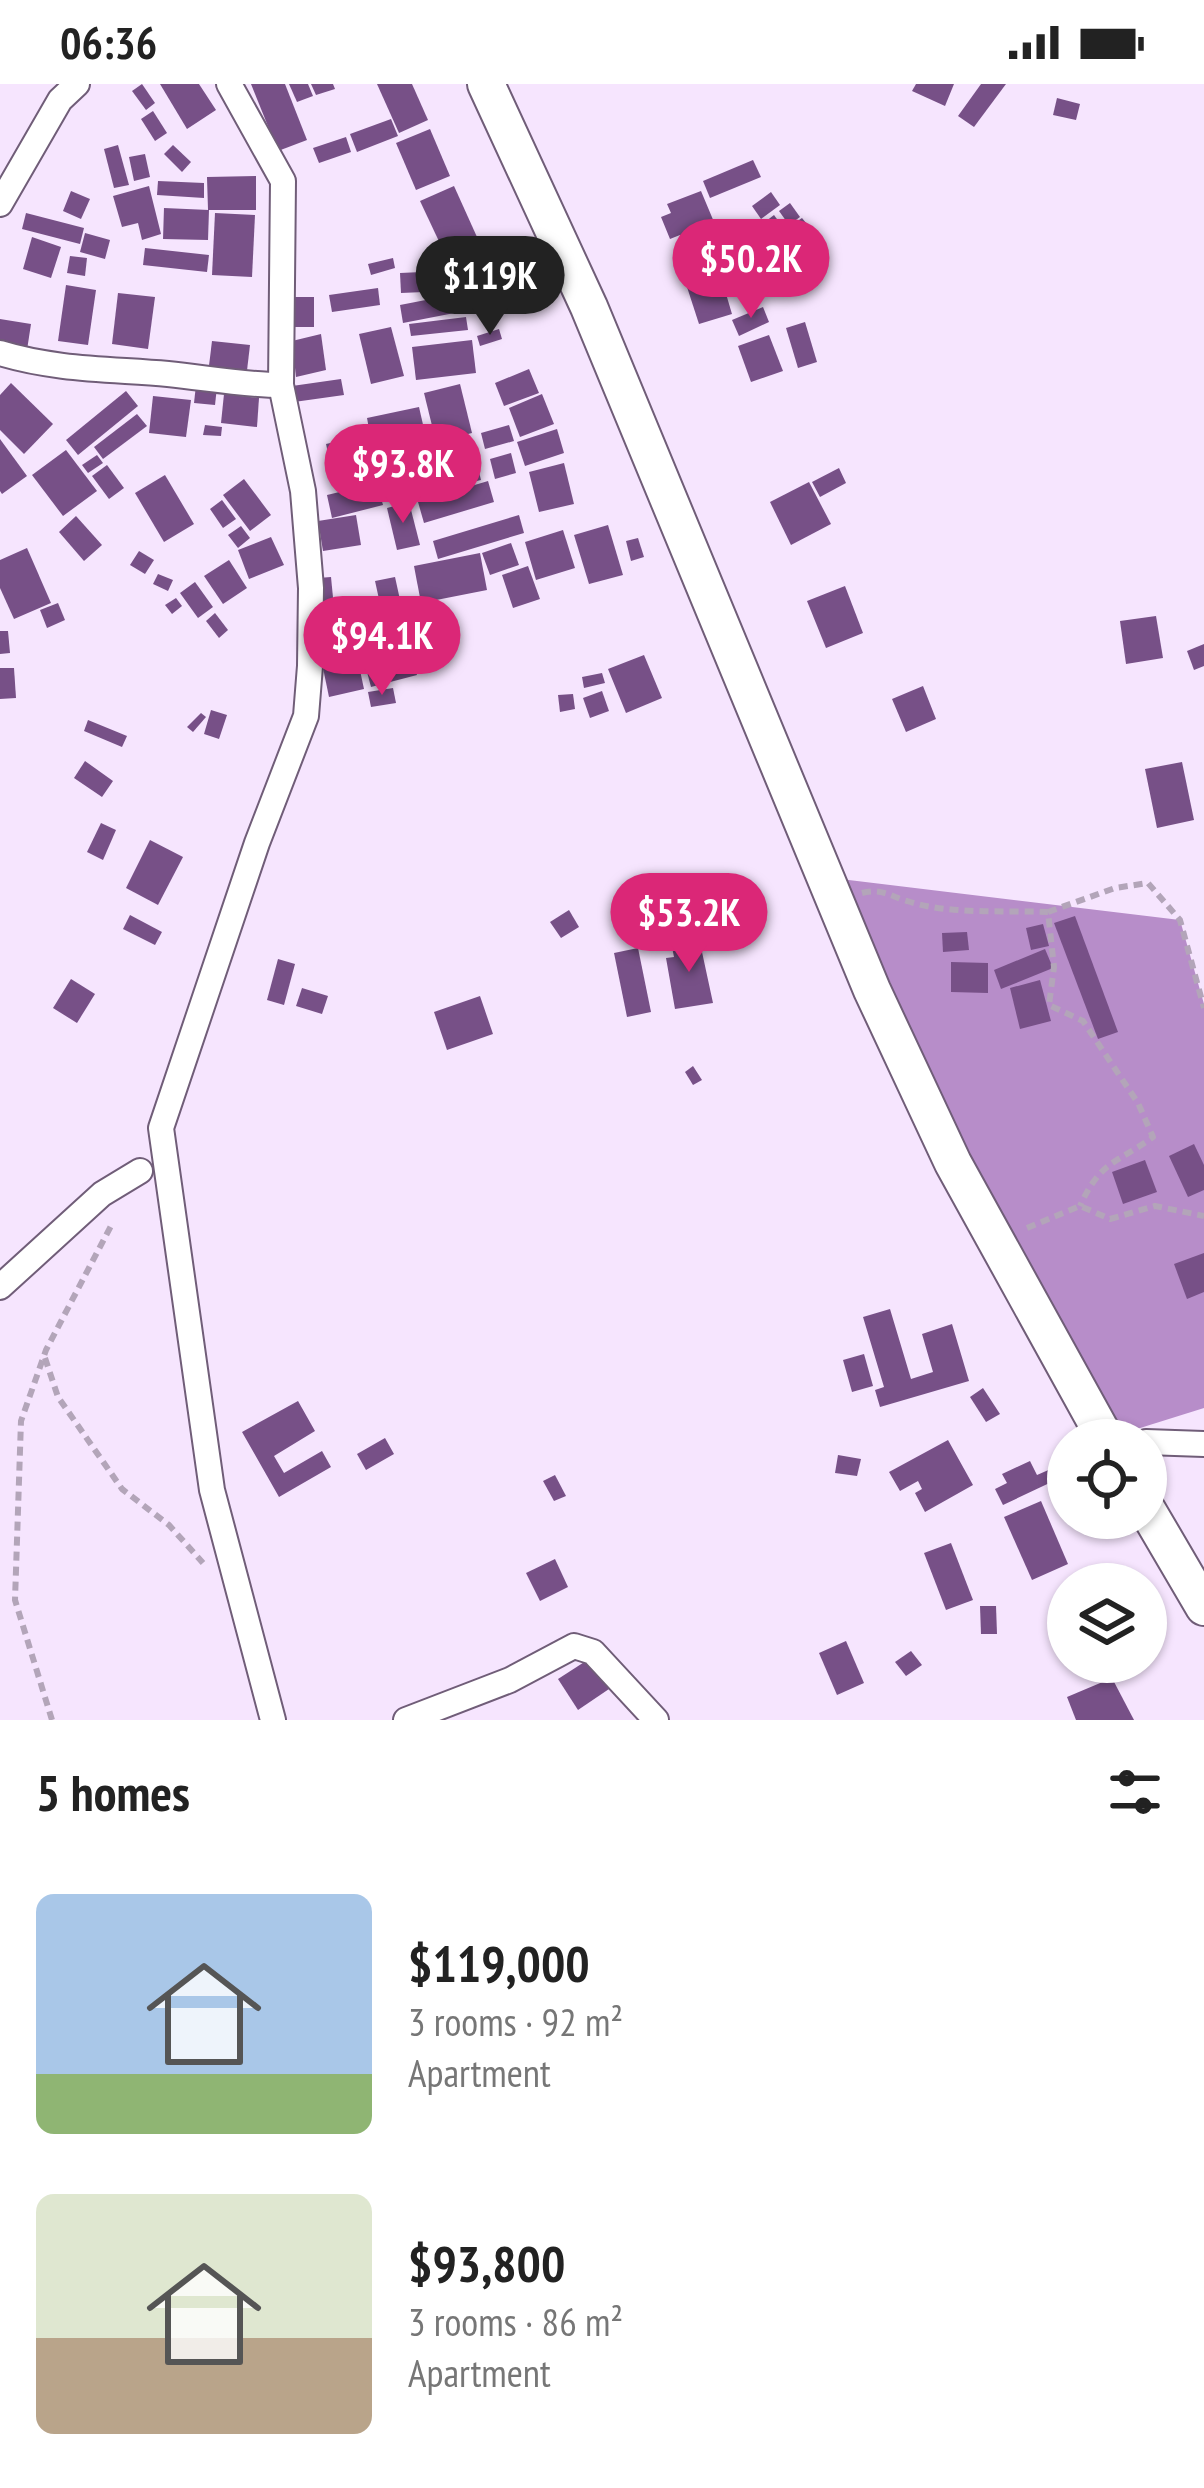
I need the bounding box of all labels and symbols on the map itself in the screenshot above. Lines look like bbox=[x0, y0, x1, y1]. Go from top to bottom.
pin: $50.2K bbox=[653, 219, 849, 321]
pin: $119K bbox=[406, 236, 574, 338]
pin: $93.8K bbox=[305, 424, 501, 526]
pin: $94.1K bbox=[284, 596, 480, 698]
pin: $53.2K bbox=[591, 873, 787, 975]

